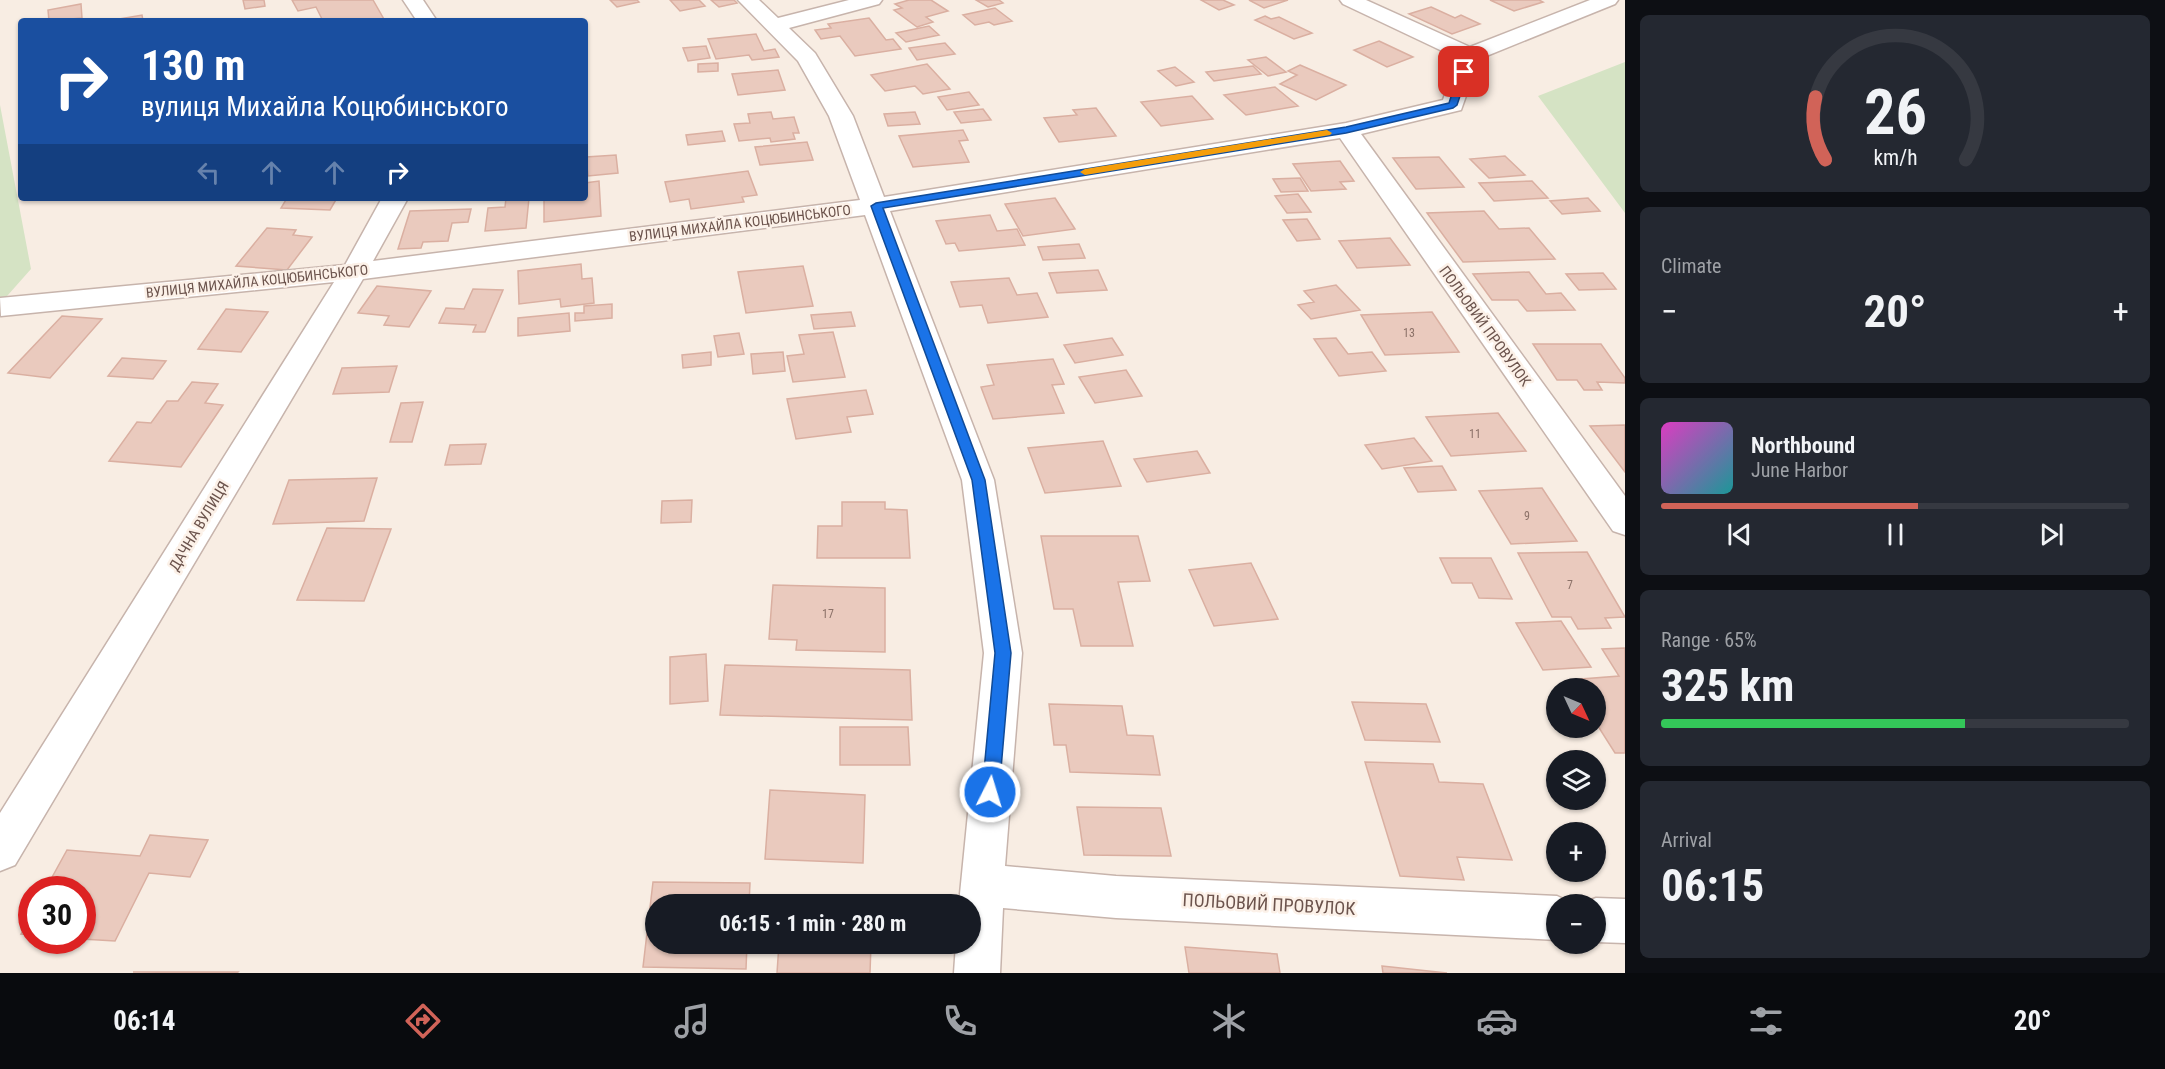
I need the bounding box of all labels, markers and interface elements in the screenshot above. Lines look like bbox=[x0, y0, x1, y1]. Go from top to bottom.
text: 130 m bbox=[141, 41, 246, 90]
icon: right bbox=[42, 42, 120, 120]
pin bbox=[1438, 46, 1489, 97]
icon: arrive bbox=[1447, 55, 1480, 88]
text: 26 bbox=[1863, 76, 1927, 149]
text: вулиця Михайла Коцюбинського bbox=[141, 91, 509, 123]
text: km/h bbox=[1873, 146, 1917, 171]
icon: left bbox=[192, 156, 225, 189]
icon: ahead bbox=[255, 156, 288, 189]
icon: ahead bbox=[318, 156, 351, 189]
icon: right bbox=[381, 156, 414, 189]
street label: ВУЛИЦЯ МИХАЙЛА КОЦЮБИНСЬКОГО bbox=[628, 201, 852, 245]
text: Climate bbox=[1661, 254, 1721, 278]
street label: ВУЛИЦЯ МИХАЙЛА КОЦЮБИНСЬКОГО bbox=[145, 261, 369, 301]
street label: ПОЛЬОВИЙ ПРОВУЛОК bbox=[1435, 262, 1535, 390]
text: 20° bbox=[1864, 285, 1927, 338]
text: − bbox=[1661, 292, 1678, 331]
text: + bbox=[2113, 292, 2129, 331]
house number: 13 bbox=[1403, 326, 1415, 340]
house number: 11 bbox=[1469, 427, 1481, 441]
text: Northbound bbox=[1751, 433, 1855, 458]
text: June Harbor bbox=[1751, 458, 1848, 482]
street label: ДАЧНА ВУЛИЦЯ bbox=[165, 478, 233, 574]
house number: 9 bbox=[1524, 509, 1530, 523]
icon: previous bbox=[1723, 518, 1756, 551]
icon: pause bbox=[1879, 518, 1912, 551]
icon: next bbox=[2035, 518, 2068, 551]
house number: 7 bbox=[1567, 578, 1573, 592]
house number: 17 bbox=[822, 607, 834, 621]
text: Range · 65% bbox=[1661, 628, 1757, 652]
text: 325 km bbox=[1661, 659, 1794, 712]
north arrow bbox=[1546, 678, 1606, 738]
map controls bbox=[1546, 678, 1606, 954]
button: layers bbox=[1546, 750, 1606, 810]
position arrow bbox=[958, 760, 1022, 824]
button: + bbox=[1546, 822, 1606, 882]
text: Arrival bbox=[1661, 828, 1712, 852]
text: 06:15 bbox=[1661, 859, 1764, 912]
speed limit sign: 30 bbox=[18, 876, 96, 954]
street label: ПОЛЬОВИЙ ПРОВУЛОК bbox=[1182, 889, 1356, 919]
button: − bbox=[1546, 894, 1606, 954]
text: 06:15 · 1 min · 280 m bbox=[720, 911, 906, 936]
icon: directions bbox=[402, 1000, 444, 1042]
icon: music bbox=[671, 1000, 713, 1042]
icon: phone bbox=[939, 1000, 981, 1042]
icon: climate bbox=[1208, 1000, 1250, 1042]
icon: car bbox=[1476, 1000, 1518, 1042]
icon: filters bbox=[1745, 1000, 1787, 1042]
text: 06:14 bbox=[113, 1005, 175, 1037]
text: 20° bbox=[2014, 1005, 2052, 1037]

